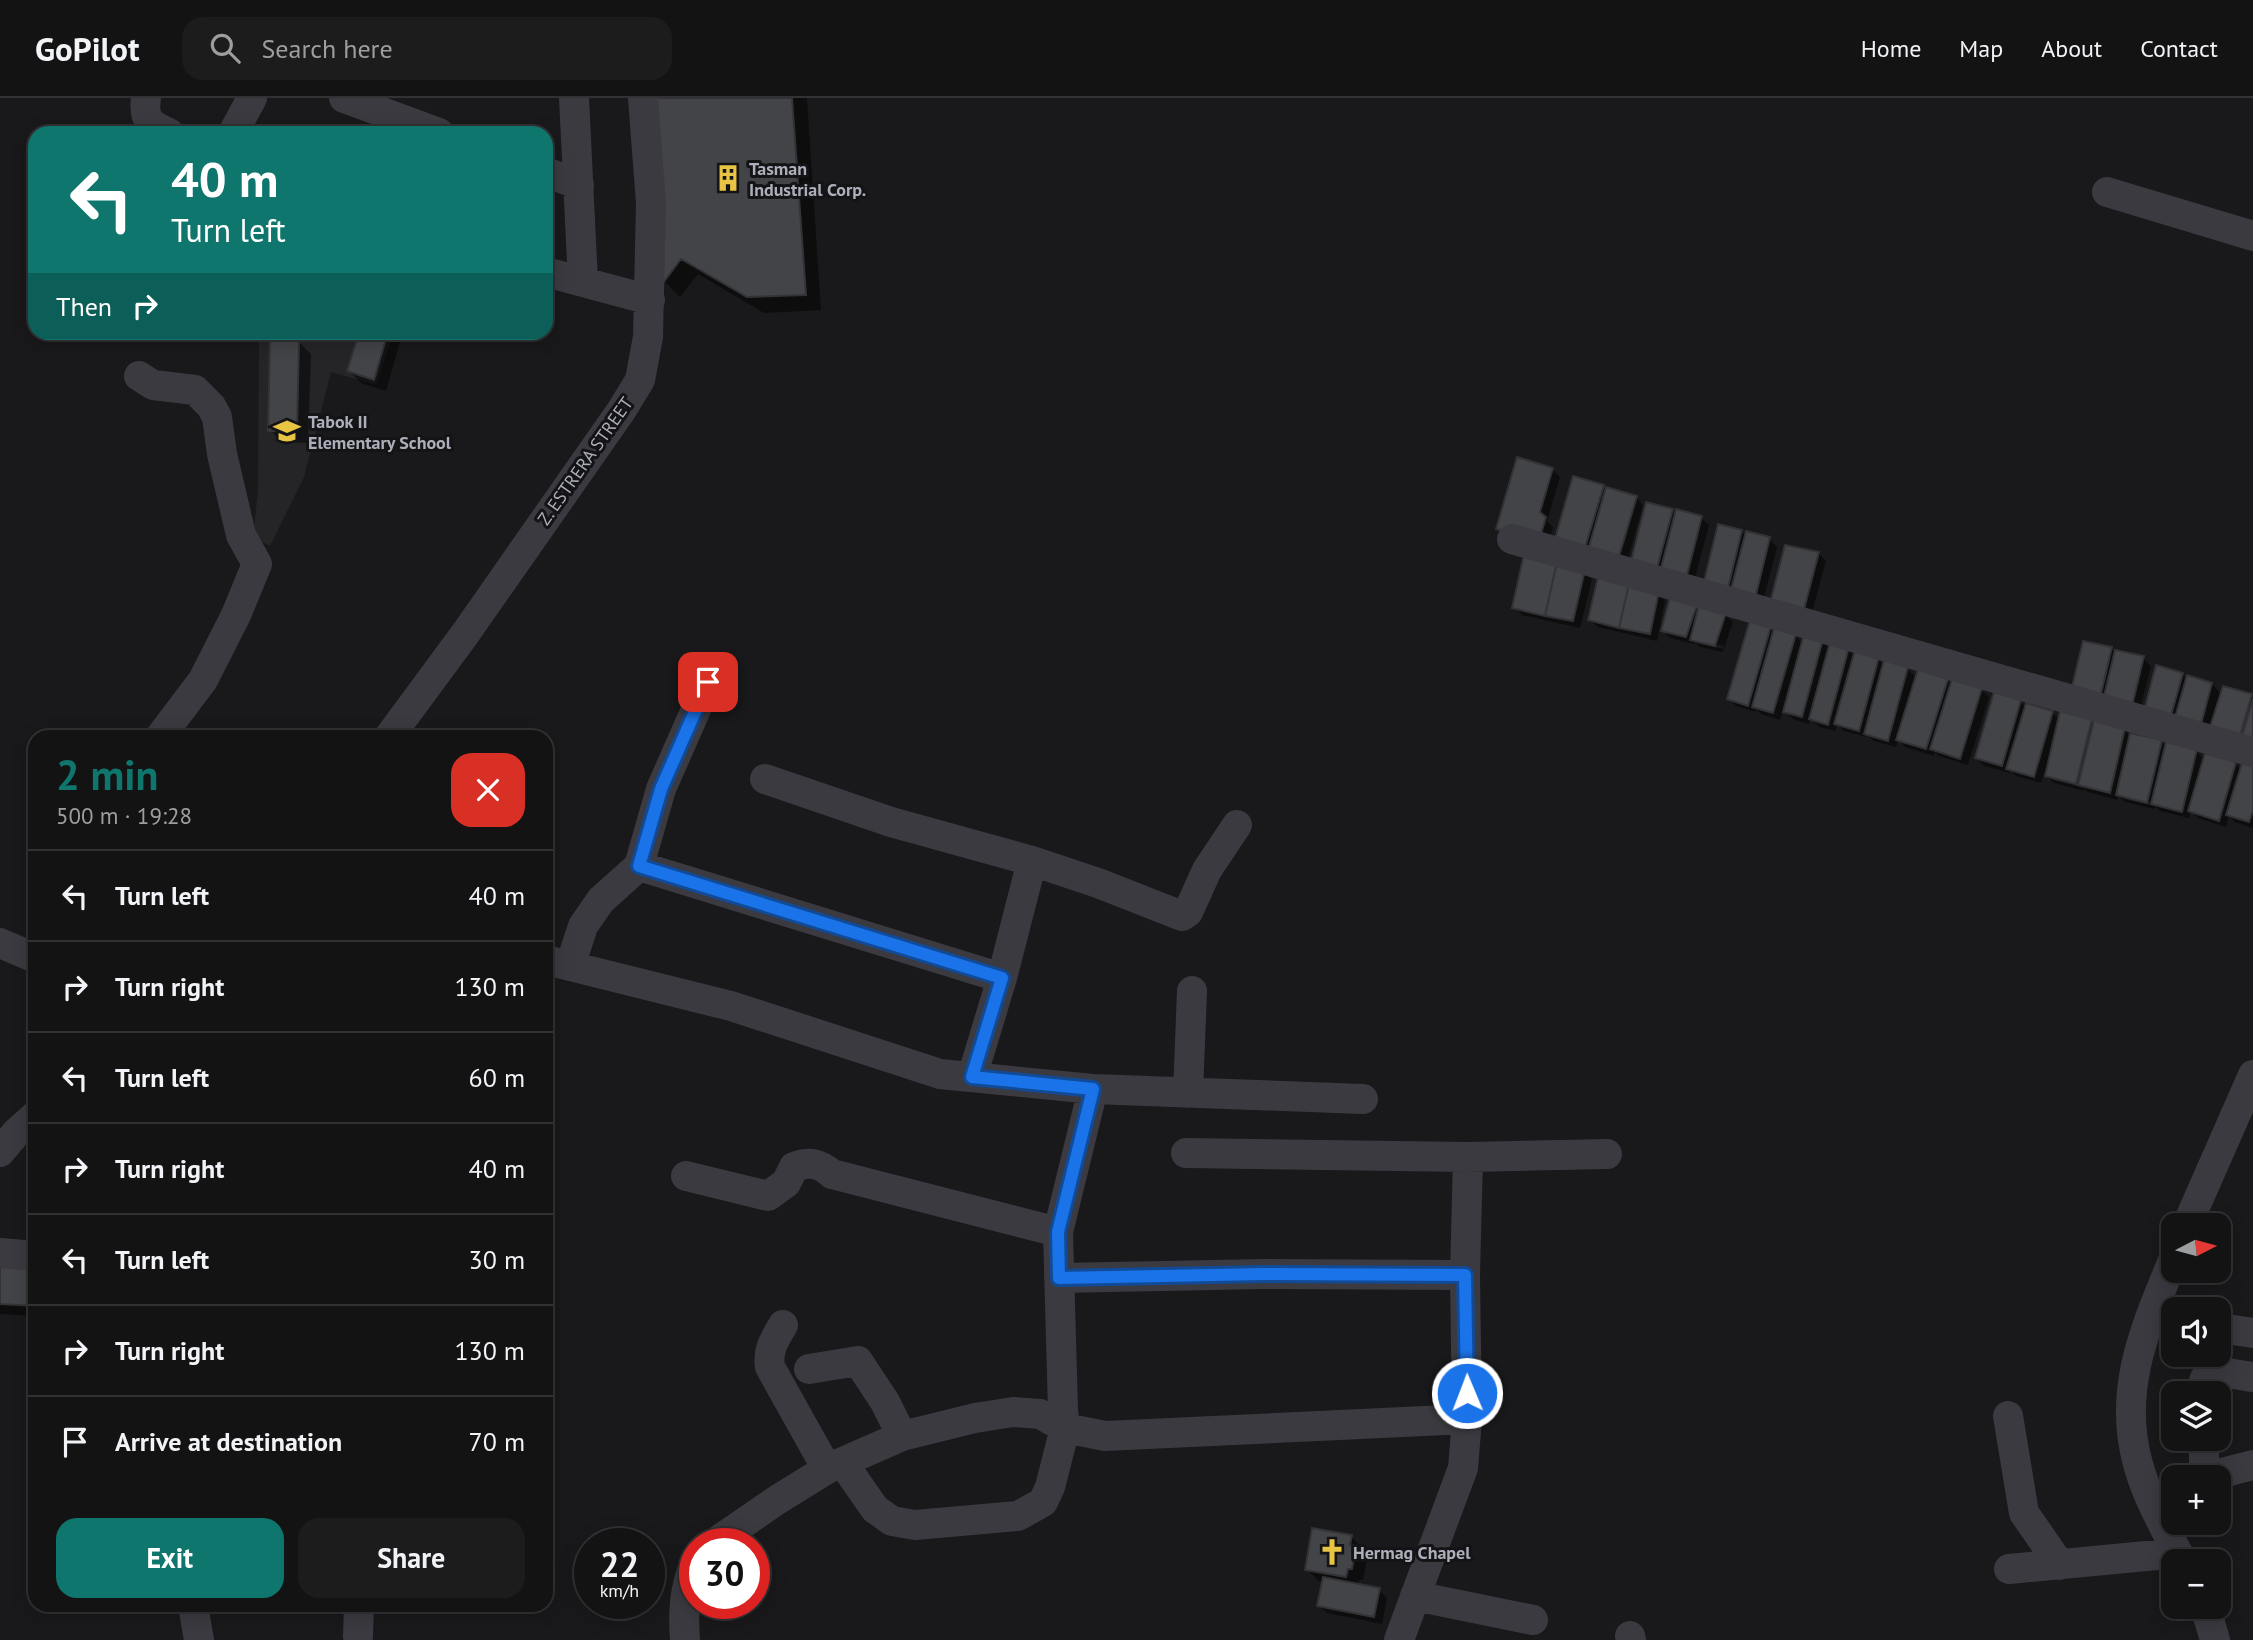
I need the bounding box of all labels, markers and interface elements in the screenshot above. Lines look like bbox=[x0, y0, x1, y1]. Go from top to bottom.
search box bbox=[182, 17, 672, 80]
text: GoPilot bbox=[35, 27, 140, 70]
icon: search bbox=[206, 29, 244, 67]
text: Search here bbox=[262, 32, 393, 65]
text: Home bbox=[1861, 33, 1921, 64]
text: Map bbox=[1959, 33, 2003, 64]
text: About bbox=[2041, 33, 2102, 64]
text: Contact bbox=[2140, 33, 2218, 64]
text: 40 m bbox=[171, 147, 278, 211]
icon: left bbox=[56, 154, 147, 245]
place label: Tasman Industrial Corp. bbox=[749, 157, 866, 201]
building icon: Tasman Industrial Corp. bbox=[713, 163, 743, 193]
text: Turn left bbox=[171, 209, 286, 251]
icon: right bbox=[126, 287, 164, 325]
text: Then bbox=[56, 290, 112, 323]
street label: Z. ESTRERA STREET bbox=[532, 393, 638, 529]
place label: Tabok II Elementary School bbox=[308, 410, 452, 454]
school or university icon: Tabok II Elementary School bbox=[272, 416, 302, 446]
pin bbox=[678, 652, 738, 712]
icon: arrive bbox=[689, 663, 727, 701]
text: 2 min bbox=[56, 747, 158, 802]
button: close bbox=[451, 753, 525, 827]
text: 500 m · 19:28 bbox=[56, 801, 192, 830]
icon: left bbox=[56, 877, 94, 915]
text: Turn left bbox=[115, 879, 209, 912]
text: 40 m bbox=[469, 879, 525, 912]
icon: right bbox=[56, 968, 94, 1006]
text: Turn right bbox=[115, 970, 224, 1003]
text: 130 m bbox=[454, 970, 525, 1003]
icon: left bbox=[56, 1059, 94, 1097]
text: Turn left bbox=[115, 1061, 209, 1094]
text: 60 m bbox=[469, 1061, 525, 1094]
icon: right bbox=[56, 1150, 94, 1188]
text: Turn right bbox=[115, 1152, 224, 1185]
text: 40 m bbox=[469, 1152, 525, 1185]
north arrow bbox=[2161, 1213, 2231, 1283]
map controls bbox=[2161, 1213, 2231, 1619]
icon: left bbox=[56, 1241, 94, 1279]
text: Turn left bbox=[115, 1243, 209, 1276]
text: 30 m bbox=[469, 1243, 525, 1276]
button: sound bbox=[2161, 1297, 2231, 1367]
icon: right bbox=[56, 1332, 94, 1370]
text: Turn right bbox=[115, 1334, 224, 1367]
text: 130 m bbox=[454, 1334, 525, 1367]
position arrow bbox=[1430, 1356, 1504, 1430]
button: layers bbox=[2161, 1381, 2231, 1451]
icon: arrive bbox=[56, 1423, 94, 1461]
text: Arrive at destination bbox=[115, 1425, 342, 1458]
text: 70 m bbox=[469, 1425, 525, 1458]
button: + bbox=[2161, 1465, 2231, 1535]
button: Exit bbox=[56, 1518, 284, 1598]
button: Share bbox=[298, 1518, 525, 1598]
speed limit sign: 30 bbox=[679, 1528, 770, 1619]
church icon: Hermag Chapel bbox=[1317, 1537, 1347, 1567]
text: 22 bbox=[600, 1541, 639, 1587]
place label: Hermag Chapel bbox=[1353, 1541, 1471, 1564]
button: − bbox=[2161, 1549, 2231, 1619]
text: km/h bbox=[600, 1579, 639, 1602]

